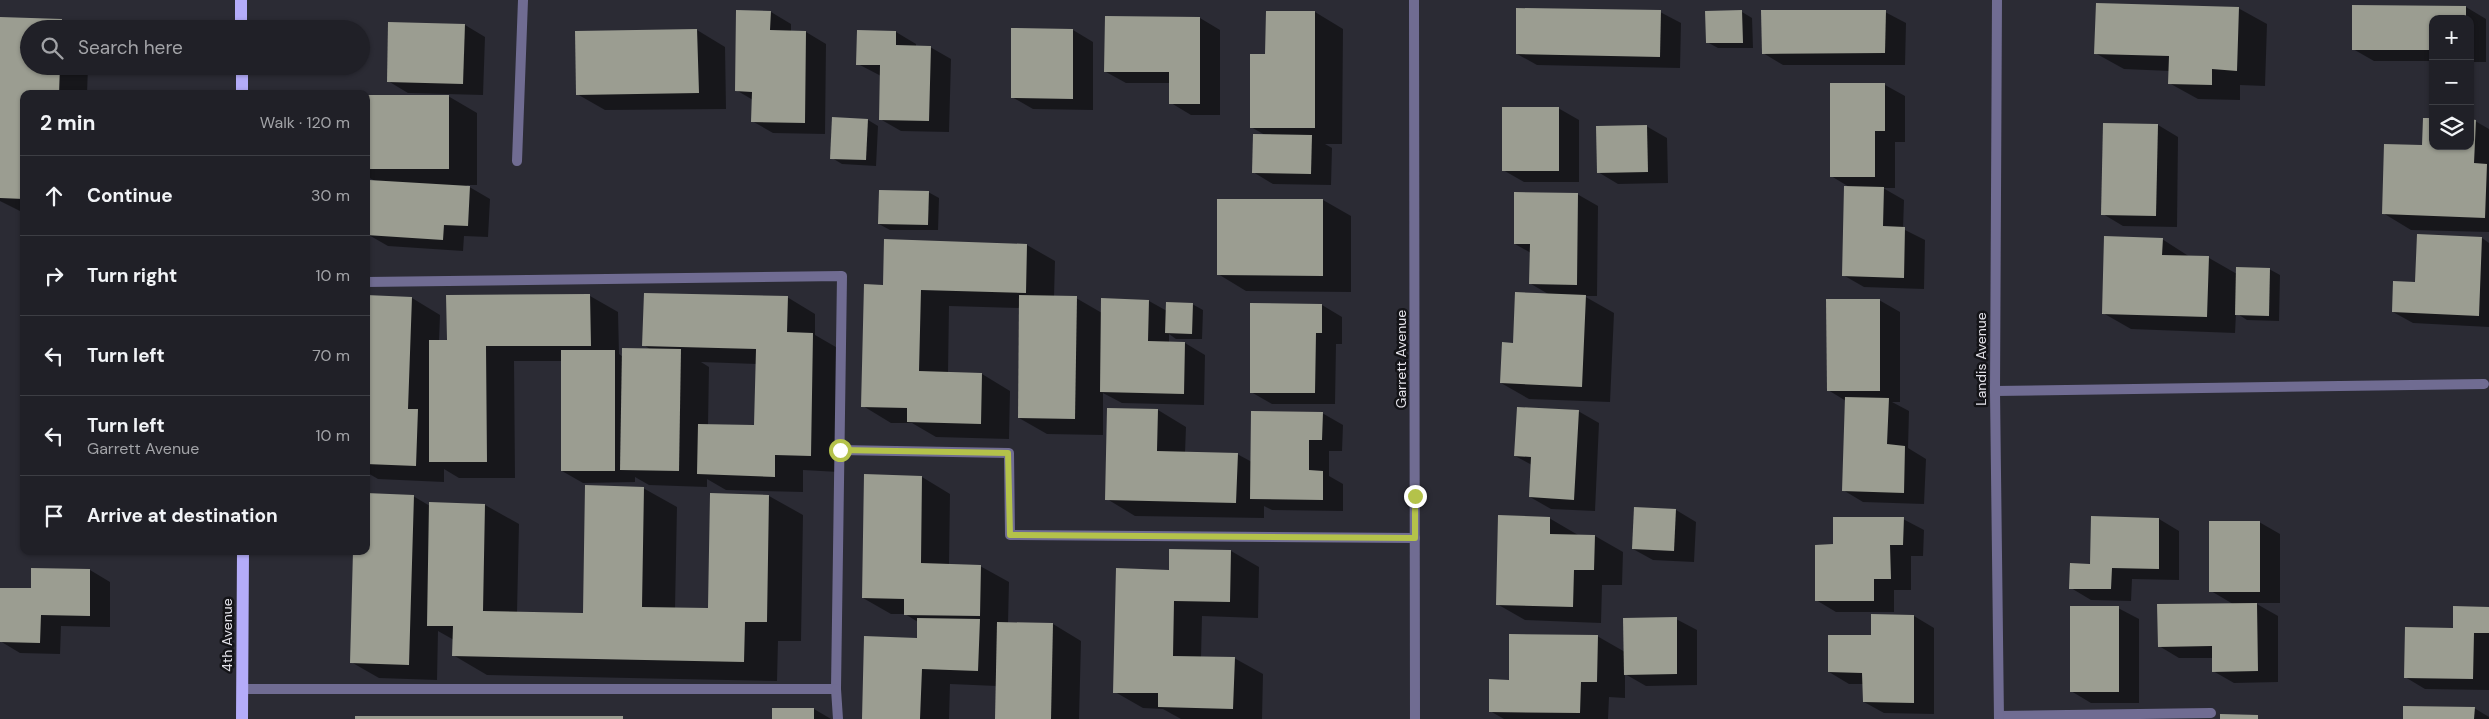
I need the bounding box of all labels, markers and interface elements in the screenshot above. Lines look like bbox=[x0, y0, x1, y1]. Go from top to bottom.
map controls bbox=[2429, 15, 2474, 150]
button: + bbox=[2429, 15, 2474, 60]
search box bbox=[20, 20, 370, 75]
icon: search bbox=[38, 34, 66, 62]
text: Search here bbox=[78, 35, 183, 60]
button: − bbox=[2429, 60, 2474, 105]
button: layers bbox=[2429, 105, 2474, 150]
text: 2 min bbox=[40, 109, 96, 137]
text: Walk · 120 m bbox=[260, 112, 350, 133]
icon: ahead bbox=[40, 182, 68, 210]
text: Continue bbox=[87, 183, 173, 208]
text: 30 m bbox=[311, 185, 350, 206]
icon: right bbox=[40, 262, 68, 290]
text: Turn right bbox=[87, 263, 177, 288]
text: 10 m bbox=[316, 265, 350, 286]
street label: Garrett Avenue bbox=[1392, 310, 1410, 408]
street label: Landis Avenue bbox=[1972, 312, 1990, 406]
icon: left bbox=[40, 342, 68, 370]
text: Turn left bbox=[87, 343, 165, 368]
text: 70 m bbox=[312, 345, 350, 366]
text: Turn left bbox=[87, 413, 165, 438]
icon: left bbox=[40, 422, 68, 450]
text: 10 m bbox=[316, 425, 350, 446]
text: Garrett Avenue bbox=[87, 438, 199, 459]
route start bbox=[829, 439, 852, 462]
route end bbox=[1404, 485, 1427, 508]
icon: arrive bbox=[40, 502, 68, 530]
text: Arrive at destination bbox=[87, 503, 278, 528]
street label: 4th Avenue bbox=[218, 598, 236, 672]

